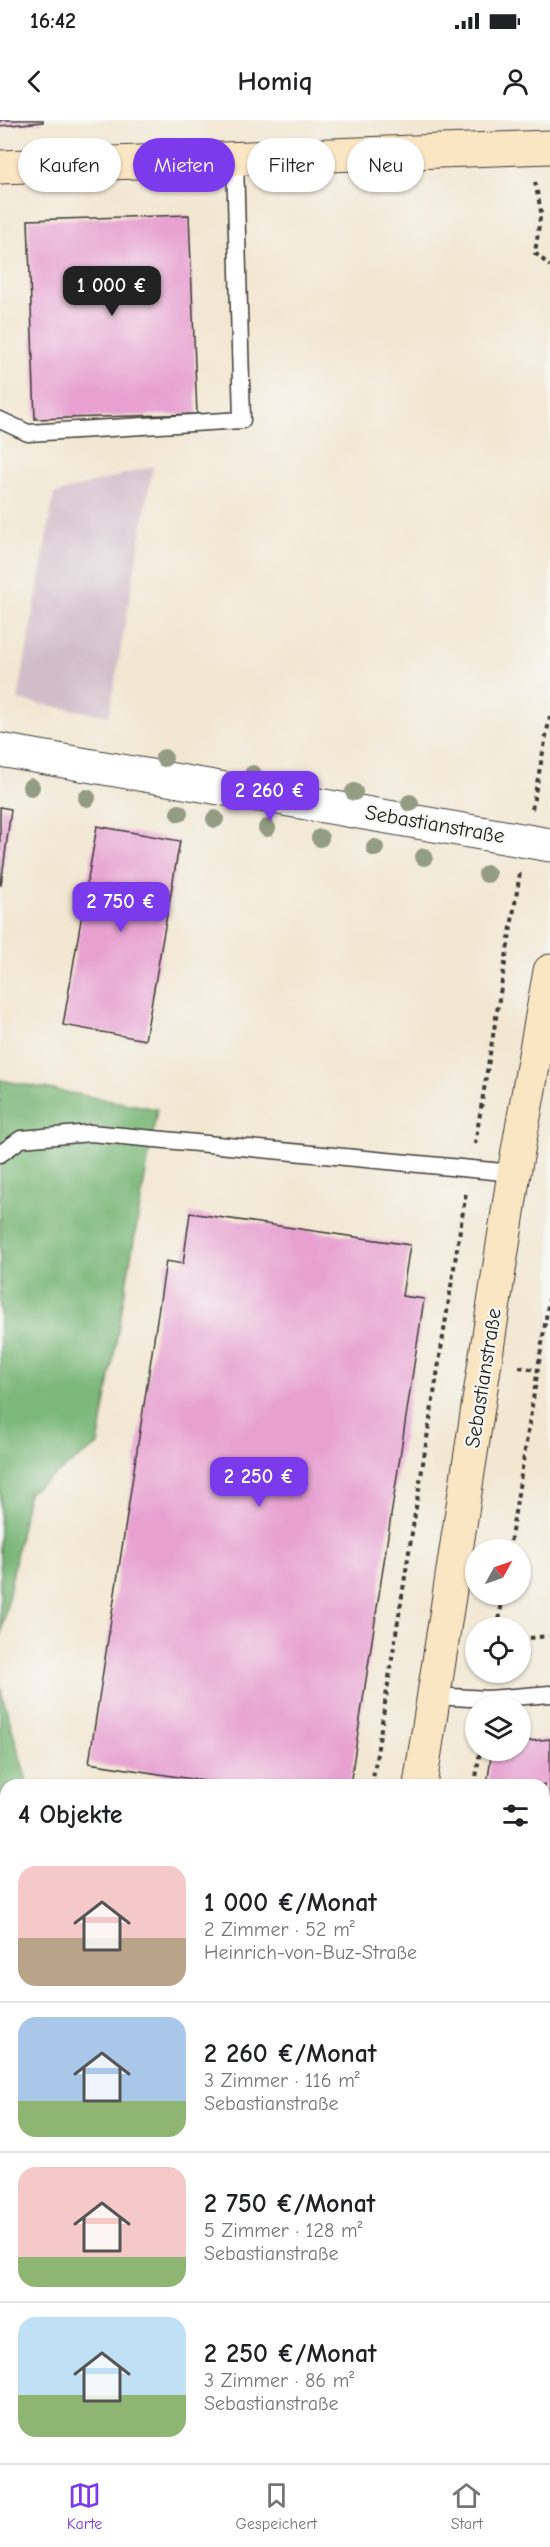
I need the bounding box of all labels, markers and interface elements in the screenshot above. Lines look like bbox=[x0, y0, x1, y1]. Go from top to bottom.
text: 16:42 bbox=[30, 8, 76, 34]
icon: back bbox=[18, 65, 51, 98]
icon: person bbox=[499, 65, 532, 98]
text: Homiq bbox=[237, 66, 313, 97]
chip: Kaufen bbox=[18, 138, 121, 192]
chip: Mieten bbox=[133, 138, 235, 192]
chip: Filter bbox=[247, 138, 335, 192]
chip: Neu bbox=[347, 138, 424, 192]
pin: 1 000 € bbox=[57, 266, 167, 317]
text: 1 000 € bbox=[77, 274, 147, 297]
pin: 2 260 € bbox=[215, 771, 325, 822]
text: 2 260 € bbox=[235, 779, 305, 802]
street label: Sebastianstraße bbox=[363, 800, 507, 848]
pin: 2 750 € bbox=[66, 882, 176, 933]
text: 2 750 € bbox=[86, 890, 156, 913]
street label: Sebastianstraße bbox=[460, 1306, 506, 1450]
pin: 2 250 € bbox=[204, 1457, 314, 1508]
text: 2 250 € bbox=[224, 1465, 294, 1488]
north arrow bbox=[465, 1539, 531, 1605]
map controls bbox=[465, 1539, 531, 1761]
button: locate bbox=[465, 1617, 531, 1683]
button: layers bbox=[465, 1695, 531, 1761]
icon: filters bbox=[499, 1799, 532, 1832]
text: 4 Objekte bbox=[18, 1800, 123, 1830]
text: 1 000 €/Monat bbox=[204, 1888, 377, 1918]
icon: home bbox=[66, 1890, 138, 1962]
text: 2 Zimmer · 52 m² bbox=[204, 1918, 355, 1941]
text: Heinrich-von-Buz-Straße bbox=[204, 1941, 417, 1964]
text: 2 260 €/Monat bbox=[204, 2039, 376, 2069]
icon: home bbox=[66, 2041, 138, 2113]
text: 3 Zimmer · 116 m² bbox=[204, 2069, 360, 2092]
text: Sebastianstraße bbox=[204, 2092, 339, 2115]
text: 2 750 €/Monat bbox=[204, 2189, 375, 2219]
icon: home bbox=[66, 2191, 138, 2263]
text: 5 Zimmer · 128 m² bbox=[204, 2219, 363, 2242]
text: Sebastianstraße bbox=[204, 2242, 339, 2265]
text: 2 250 €/Monat bbox=[204, 2339, 377, 2369]
icon: home bbox=[66, 2341, 138, 2413]
text: 3 Zimmer · 86 m² bbox=[204, 2369, 354, 2392]
text: Sebastianstraße bbox=[204, 2392, 339, 2415]
tab: Karte bbox=[67, 2479, 102, 2533]
tab: Gespeichert bbox=[236, 2479, 317, 2533]
tab: Start bbox=[450, 2479, 483, 2533]

